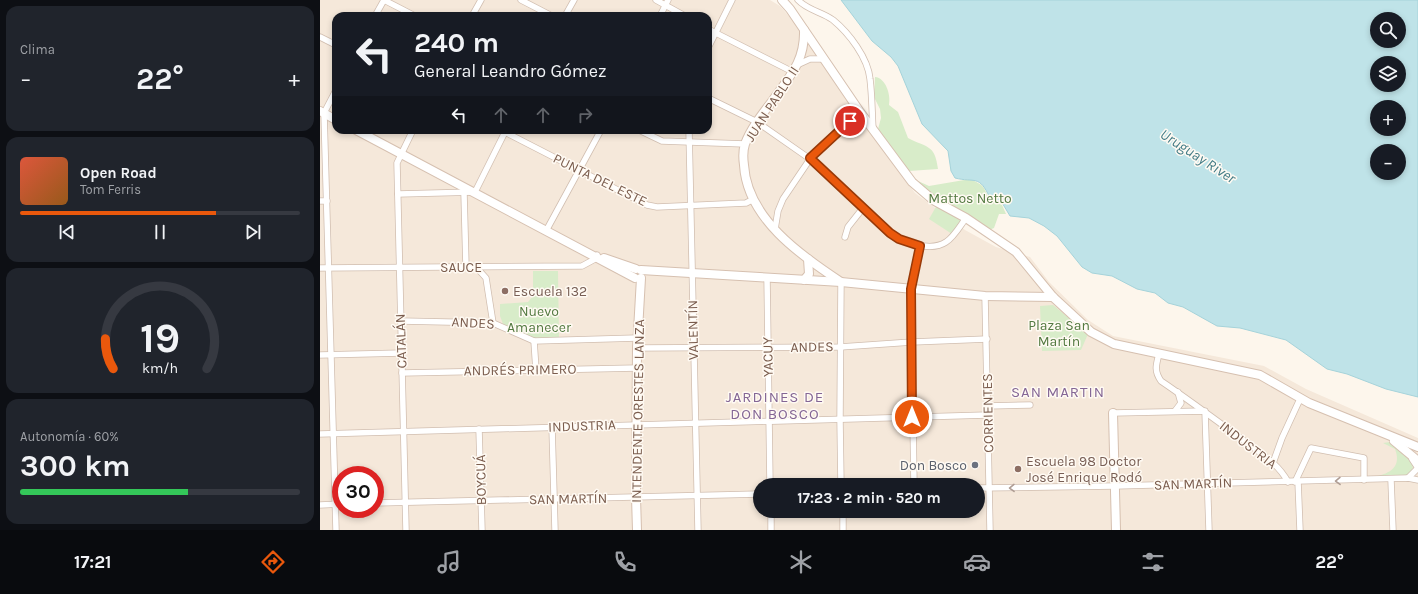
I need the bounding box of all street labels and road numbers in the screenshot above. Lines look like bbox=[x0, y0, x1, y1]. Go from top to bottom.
street label: JUAN PABLO II bbox=[741, 63, 803, 145]
street label: PUNTA DEL ESTE bbox=[550, 150, 650, 210]
street label: SAUCE bbox=[440, 259, 482, 276]
street label: VALENTÍN bbox=[683, 300, 702, 360]
street label: CATALÁN bbox=[391, 313, 410, 369]
street label: ANDES bbox=[451, 313, 495, 333]
street label: INTENDENTE ORESTES LANZA bbox=[628, 319, 648, 503]
street label: YACUY bbox=[759, 336, 777, 377]
street label: ANDES bbox=[790, 338, 834, 356]
street label: ANDRÉS PRIMERO bbox=[464, 360, 576, 379]
street label: CORRIENTES bbox=[979, 373, 997, 453]
street label: INDUSTRIA bbox=[548, 416, 616, 436]
street label: INDUSTRIA bbox=[1216, 417, 1280, 473]
street label: BOYCUÁ bbox=[471, 454, 490, 506]
street label: SAN MARTÍN bbox=[1153, 473, 1232, 494]
street label: SAN MARTÍN bbox=[529, 489, 607, 508]

